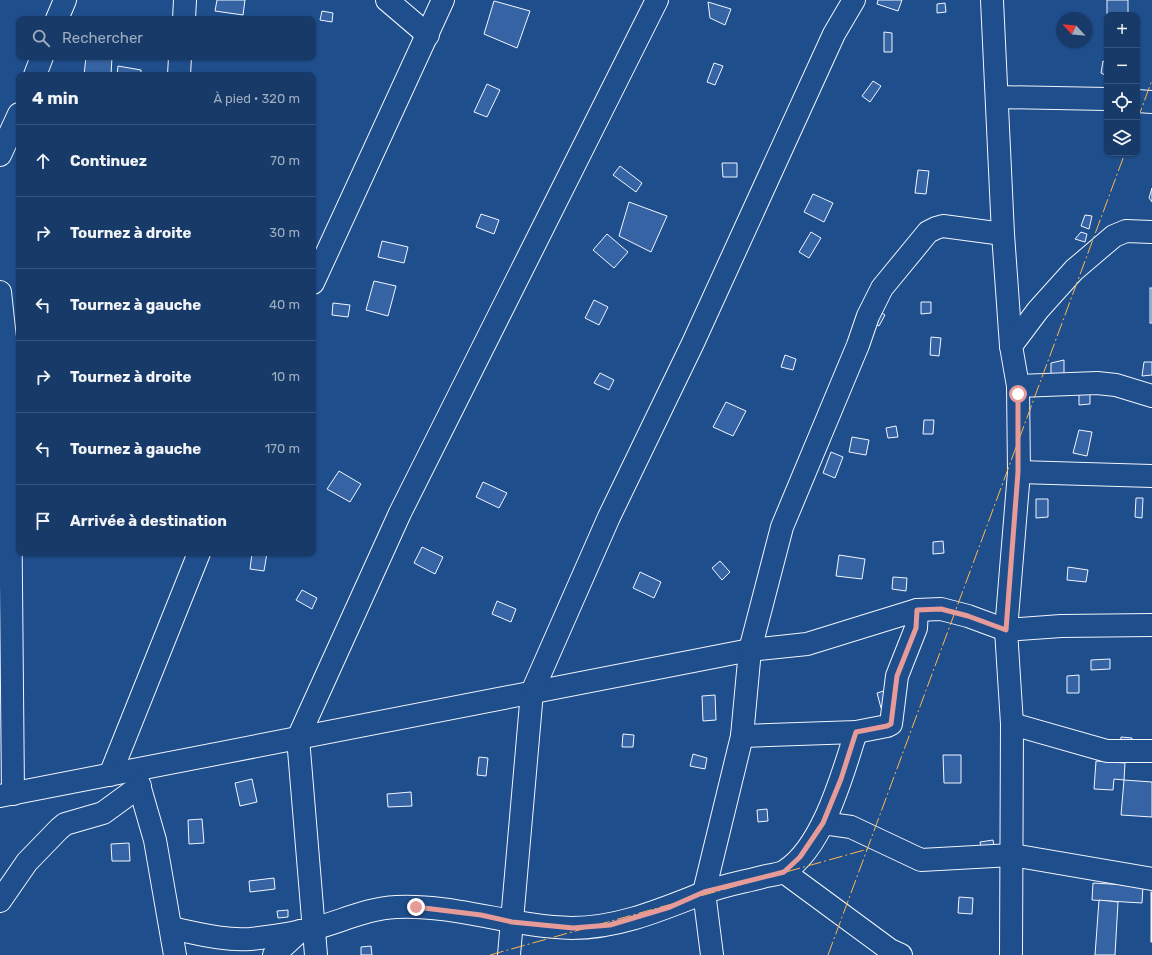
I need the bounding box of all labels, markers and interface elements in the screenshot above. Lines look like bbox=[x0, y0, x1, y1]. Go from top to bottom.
north arrow bbox=[1056, 12, 1092, 48]
map controls bbox=[1104, 12, 1140, 156]
button: + bbox=[1104, 12, 1140, 48]
search box bbox=[16, 16, 316, 60]
icon: search bbox=[30, 27, 52, 49]
text: Rechercher bbox=[62, 29, 143, 47]
button: − bbox=[1104, 48, 1140, 84]
button: locate bbox=[1104, 84, 1140, 120]
text: 4 min bbox=[32, 88, 79, 108]
text: À pied · 320 m bbox=[213, 91, 300, 106]
button: layers bbox=[1104, 120, 1140, 156]
icon: ahead bbox=[32, 150, 54, 172]
text: Continuez bbox=[70, 152, 147, 170]
text: 70 m bbox=[270, 153, 300, 168]
icon: right bbox=[32, 222, 54, 244]
text: Tournez à droite bbox=[70, 224, 191, 242]
text: 30 m bbox=[269, 225, 300, 240]
icon: left bbox=[32, 294, 54, 316]
text: Tournez à gauche bbox=[70, 296, 201, 314]
text: 40 m bbox=[269, 297, 300, 312]
icon: right bbox=[32, 366, 54, 388]
text: Tournez à droite bbox=[70, 368, 191, 386]
text: 10 m bbox=[271, 369, 300, 384]
route start bbox=[1009, 385, 1027, 403]
icon: left bbox=[32, 438, 54, 460]
text: Tournez à gauche bbox=[70, 440, 201, 458]
text: 170 m bbox=[265, 441, 300, 456]
icon: arrive bbox=[32, 510, 54, 532]
text: Arrivée à destination bbox=[70, 512, 227, 530]
route end bbox=[407, 898, 425, 916]

